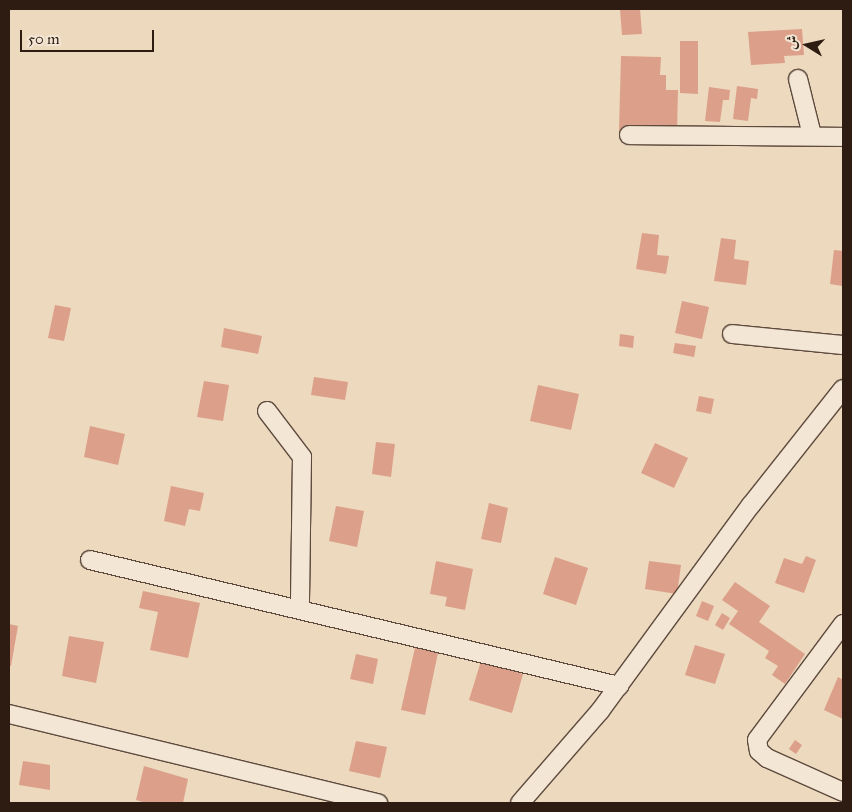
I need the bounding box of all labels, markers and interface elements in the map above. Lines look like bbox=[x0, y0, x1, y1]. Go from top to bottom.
scale bar bbox=[22, 20, 156, 52]
north arrow bbox=[782, 20, 832, 70]
text: 50 m bbox=[28, 30, 60, 48]
text: ش bbox=[782, 34, 801, 51]

